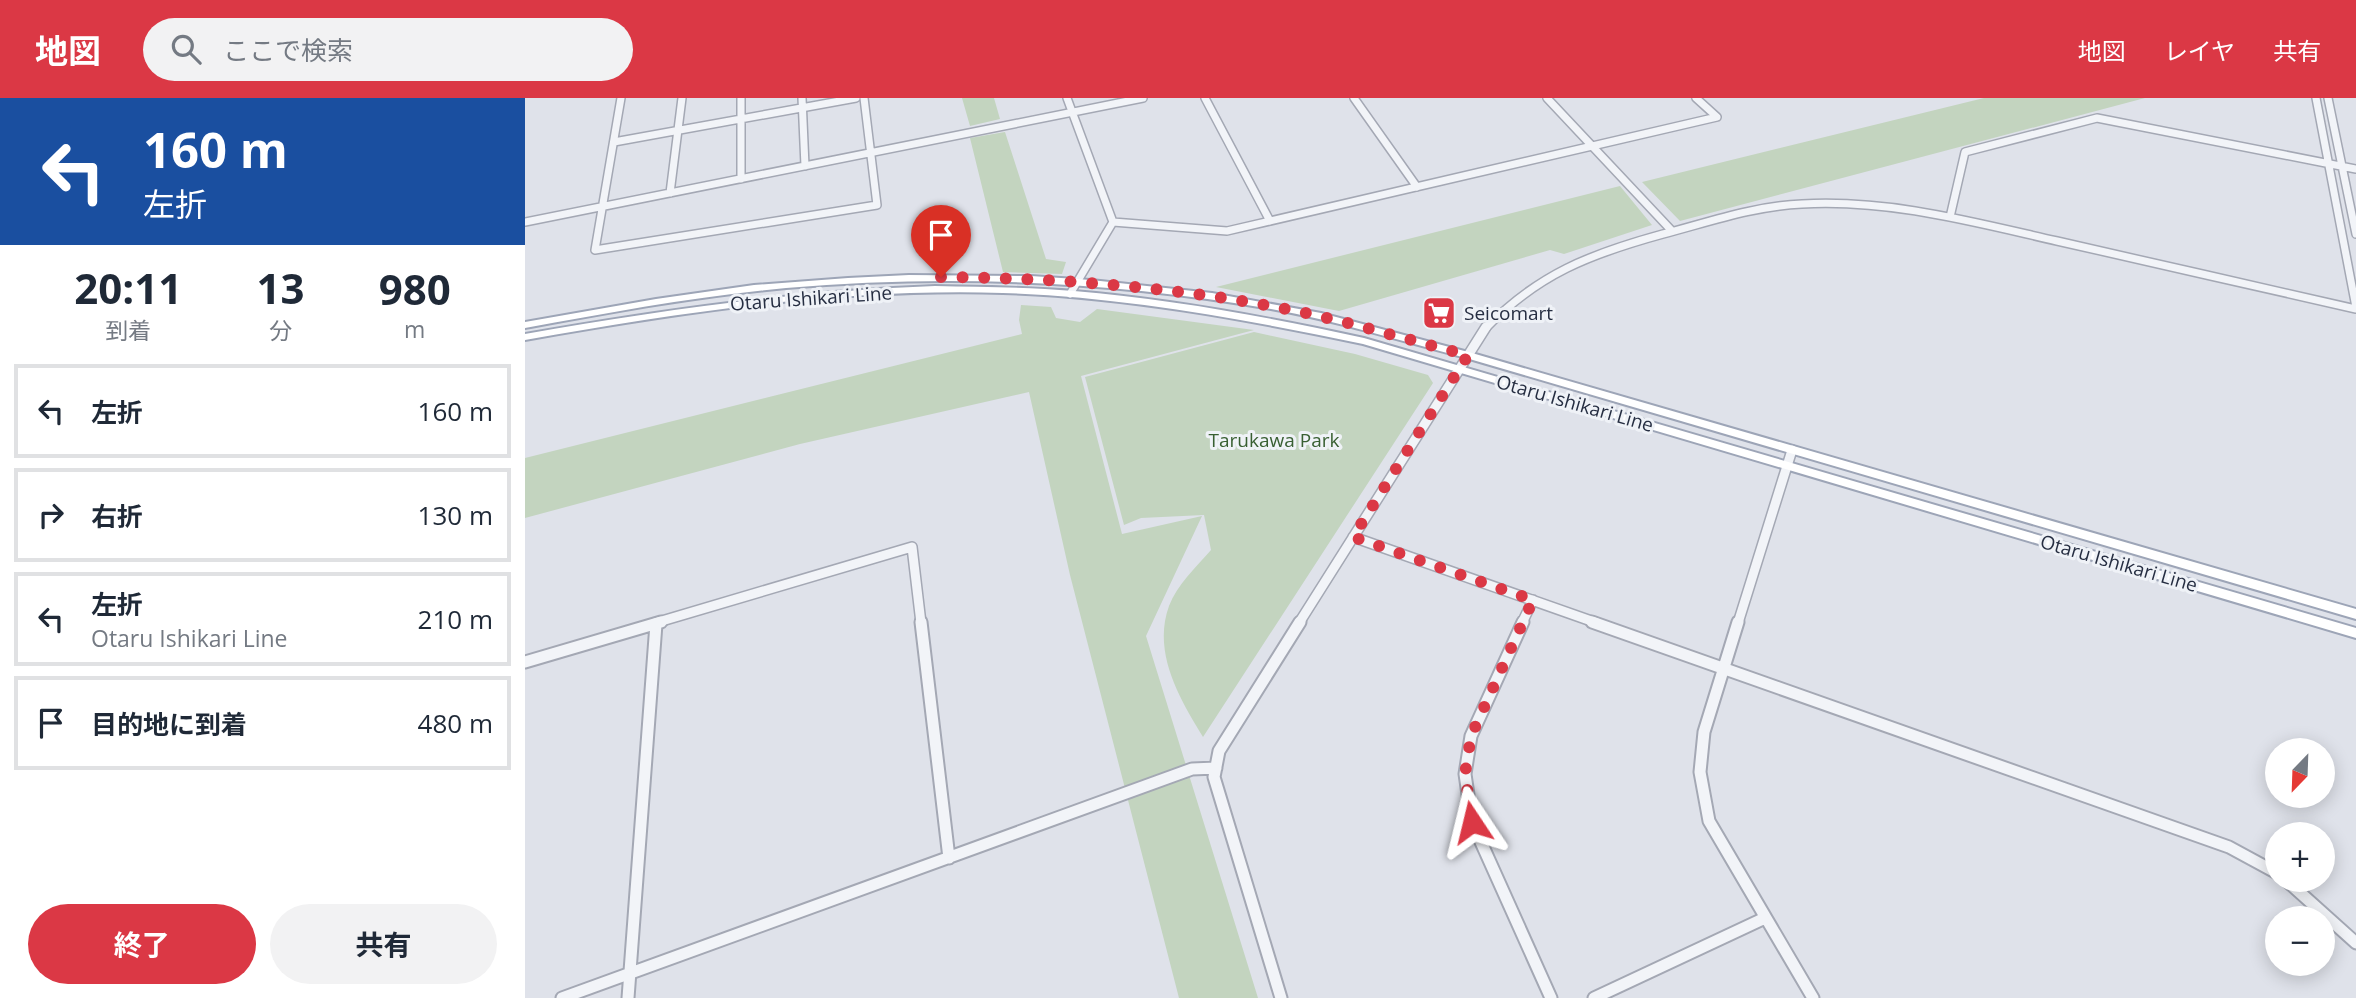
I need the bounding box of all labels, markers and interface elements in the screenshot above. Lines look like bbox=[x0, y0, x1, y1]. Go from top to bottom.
search box bbox=[143, 18, 633, 81]
text: 地図 bbox=[35, 28, 101, 73]
icon: search bbox=[167, 30, 205, 68]
text: ここで検索 bbox=[223, 32, 353, 68]
text: 地図 bbox=[2078, 34, 2126, 67]
text: レイヤ bbox=[2164, 34, 2235, 67]
text: 共有 bbox=[2273, 34, 2321, 67]
text: 160 m bbox=[143, 116, 288, 182]
icon: left bbox=[28, 126, 119, 217]
text: 左折 bbox=[143, 182, 207, 225]
pin bbox=[911, 205, 971, 277]
icon: arrive bbox=[922, 216, 960, 254]
text: 20:11 bbox=[74, 259, 182, 316]
text: 13 bbox=[256, 259, 305, 316]
text: 980 bbox=[379, 260, 451, 317]
street label: Otaru Ishikari Line bbox=[729, 279, 893, 317]
supermarket icon: Seicomart bbox=[1420, 294, 1458, 332]
place label: Seicomart bbox=[1464, 300, 1553, 326]
text: m bbox=[404, 313, 425, 345]
text: 到着 bbox=[105, 314, 151, 346]
text: 分 bbox=[269, 314, 292, 346]
street label: Otaru Ishikari Line bbox=[1493, 368, 1657, 438]
icon: left bbox=[32, 392, 70, 430]
text: 160 m bbox=[418, 393, 493, 429]
text: 左折 bbox=[91, 394, 143, 430]
park label: Tarukawa Park bbox=[1209, 427, 1339, 453]
icon: right bbox=[32, 496, 70, 534]
text: 130 m bbox=[418, 497, 493, 533]
text: 右折 bbox=[91, 498, 143, 534]
street label: Otaru Ishikari Line bbox=[2037, 528, 2201, 598]
text: 左折 bbox=[91, 586, 143, 622]
icon: left bbox=[32, 600, 70, 638]
text: 210 m bbox=[418, 601, 493, 637]
text: Otaru Ishikari Line bbox=[91, 622, 288, 654]
icon: arrive bbox=[32, 704, 70, 742]
text: 480 m bbox=[418, 705, 493, 741]
text: 目的地に到着 bbox=[91, 706, 247, 742]
north arrow bbox=[2265, 738, 2335, 808]
map controls bbox=[2265, 738, 2335, 976]
position arrow bbox=[1435, 785, 1509, 859]
button: + bbox=[2265, 822, 2335, 892]
button: 終了 bbox=[28, 904, 256, 984]
button: 共有 bbox=[270, 904, 497, 984]
button: − bbox=[2265, 906, 2335, 976]

